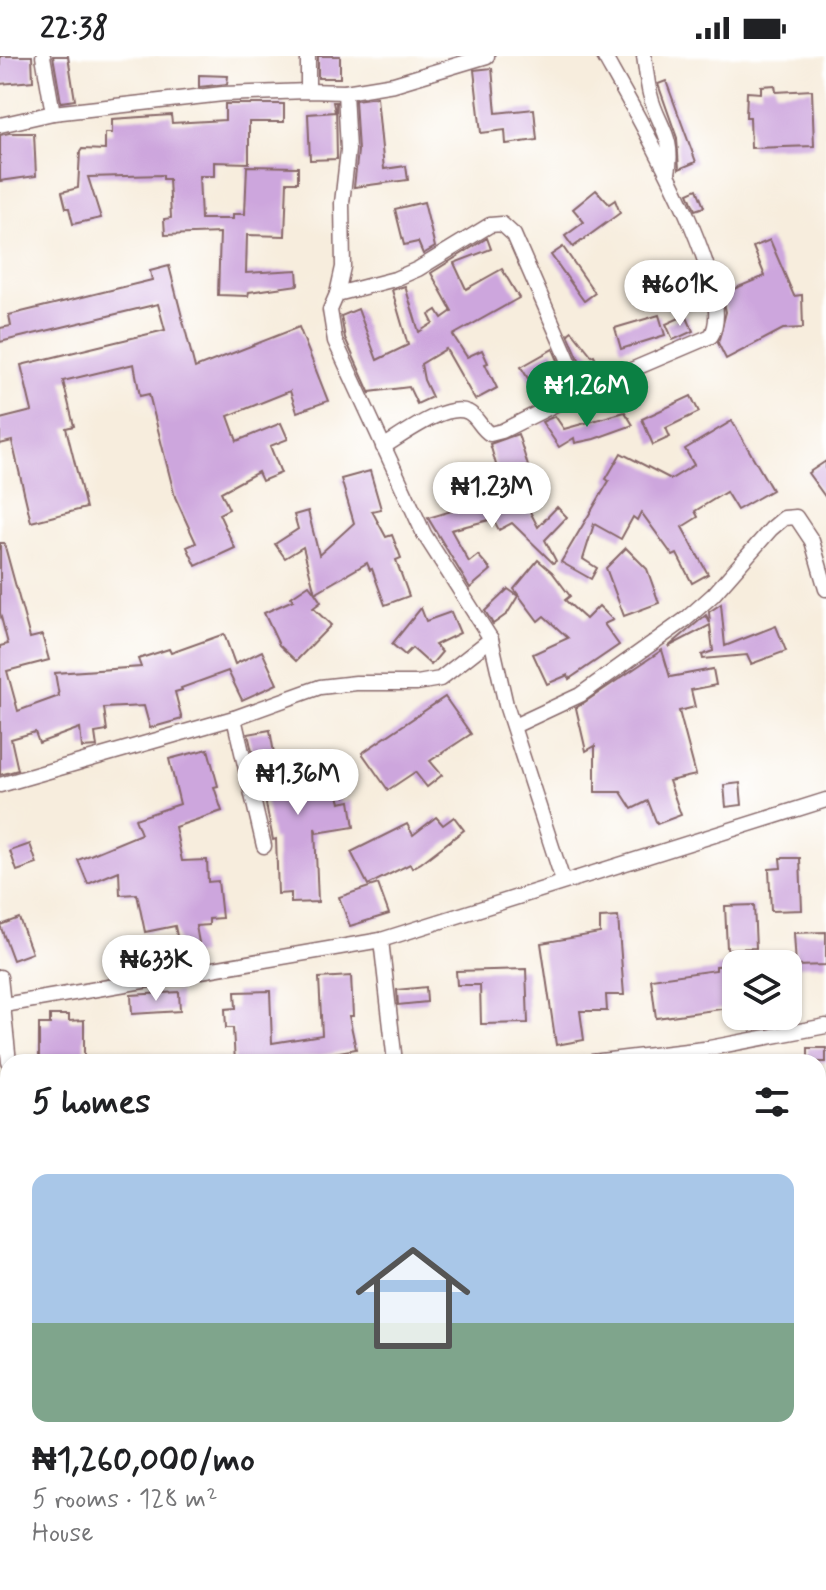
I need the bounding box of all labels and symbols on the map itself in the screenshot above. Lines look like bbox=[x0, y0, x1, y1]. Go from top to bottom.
pin: ₦601K bbox=[624, 260, 736, 328]
pin: ₦1.26M bbox=[522, 361, 652, 429]
pin: ₦1.23M bbox=[427, 462, 557, 530]
pin: ₦1.36M bbox=[233, 749, 363, 817]
pin: ₦633K bbox=[100, 935, 212, 1003]

